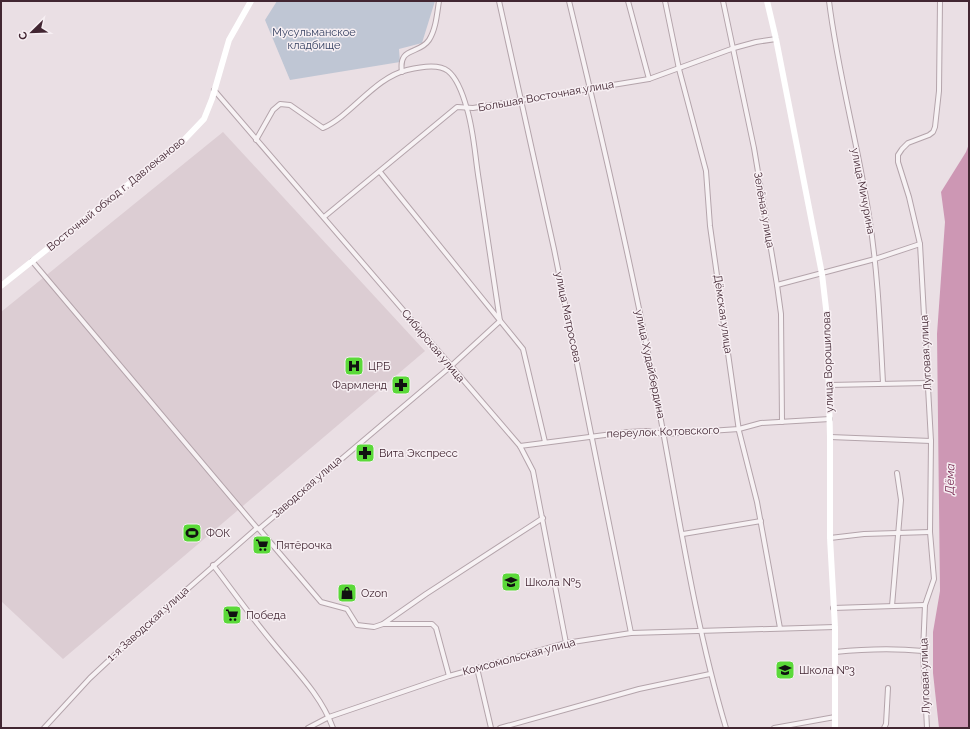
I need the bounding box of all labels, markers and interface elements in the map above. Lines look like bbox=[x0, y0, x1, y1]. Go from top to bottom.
north arrow bbox=[12, 12, 52, 52]
park label: Мусульманское кладбище bbox=[272, 26, 356, 52]
text: С bbox=[16, 29, 31, 42]
street label: Большая Восточная улица bbox=[477, 78, 615, 114]
street label: Восточный обход г. Давлеканово bbox=[44, 134, 188, 254]
street label: улица Мичурина bbox=[848, 147, 878, 235]
street label: Зелёная улица bbox=[751, 171, 777, 249]
street label: улица Матросова bbox=[552, 270, 584, 364]
street label: Дёмская улица bbox=[711, 274, 735, 354]
street label: Сибирская улица bbox=[399, 307, 467, 385]
street label: улица Худайбердина bbox=[632, 308, 668, 420]
street label: улица Ворошилова bbox=[820, 311, 836, 413]
street label: Луговая улица bbox=[918, 315, 934, 391]
hospital icon: ЦРБ bbox=[343, 355, 365, 377]
place label: ЦРБ bbox=[368, 360, 390, 373]
pharmacy icon: Фармленд bbox=[390, 374, 412, 396]
place label: Фармленд bbox=[332, 379, 388, 392]
street label: переулок Котовского bbox=[606, 424, 720, 440]
pharmacy icon: Вита Экспресс bbox=[354, 442, 376, 464]
place label: Вита Экспресс bbox=[379, 447, 458, 460]
street label: Заводская улица bbox=[270, 453, 344, 521]
water label: Дёма bbox=[942, 463, 958, 496]
sports icon: ФОК bbox=[181, 522, 203, 544]
place label: ФОК bbox=[206, 527, 230, 540]
supermarket icon: Пятёрочка bbox=[251, 534, 273, 556]
place label: Пятёрочка bbox=[276, 539, 332, 552]
school or university icon: Школа №5 bbox=[500, 571, 522, 593]
place label: Школа №5 bbox=[525, 576, 581, 589]
shop icon: Ozon bbox=[336, 582, 358, 604]
street label: 1-я Заводская улица bbox=[104, 584, 192, 664]
place label: Ozon bbox=[361, 587, 388, 600]
supermarket icon: Победа bbox=[221, 604, 243, 626]
place label: Победа bbox=[246, 609, 286, 622]
street label: Комсомольская улица bbox=[461, 636, 577, 678]
street label: Луговая улица bbox=[917, 638, 933, 714]
school or university icon: Школа №3 bbox=[774, 659, 796, 681]
place label: Школа №3 bbox=[799, 664, 855, 677]

